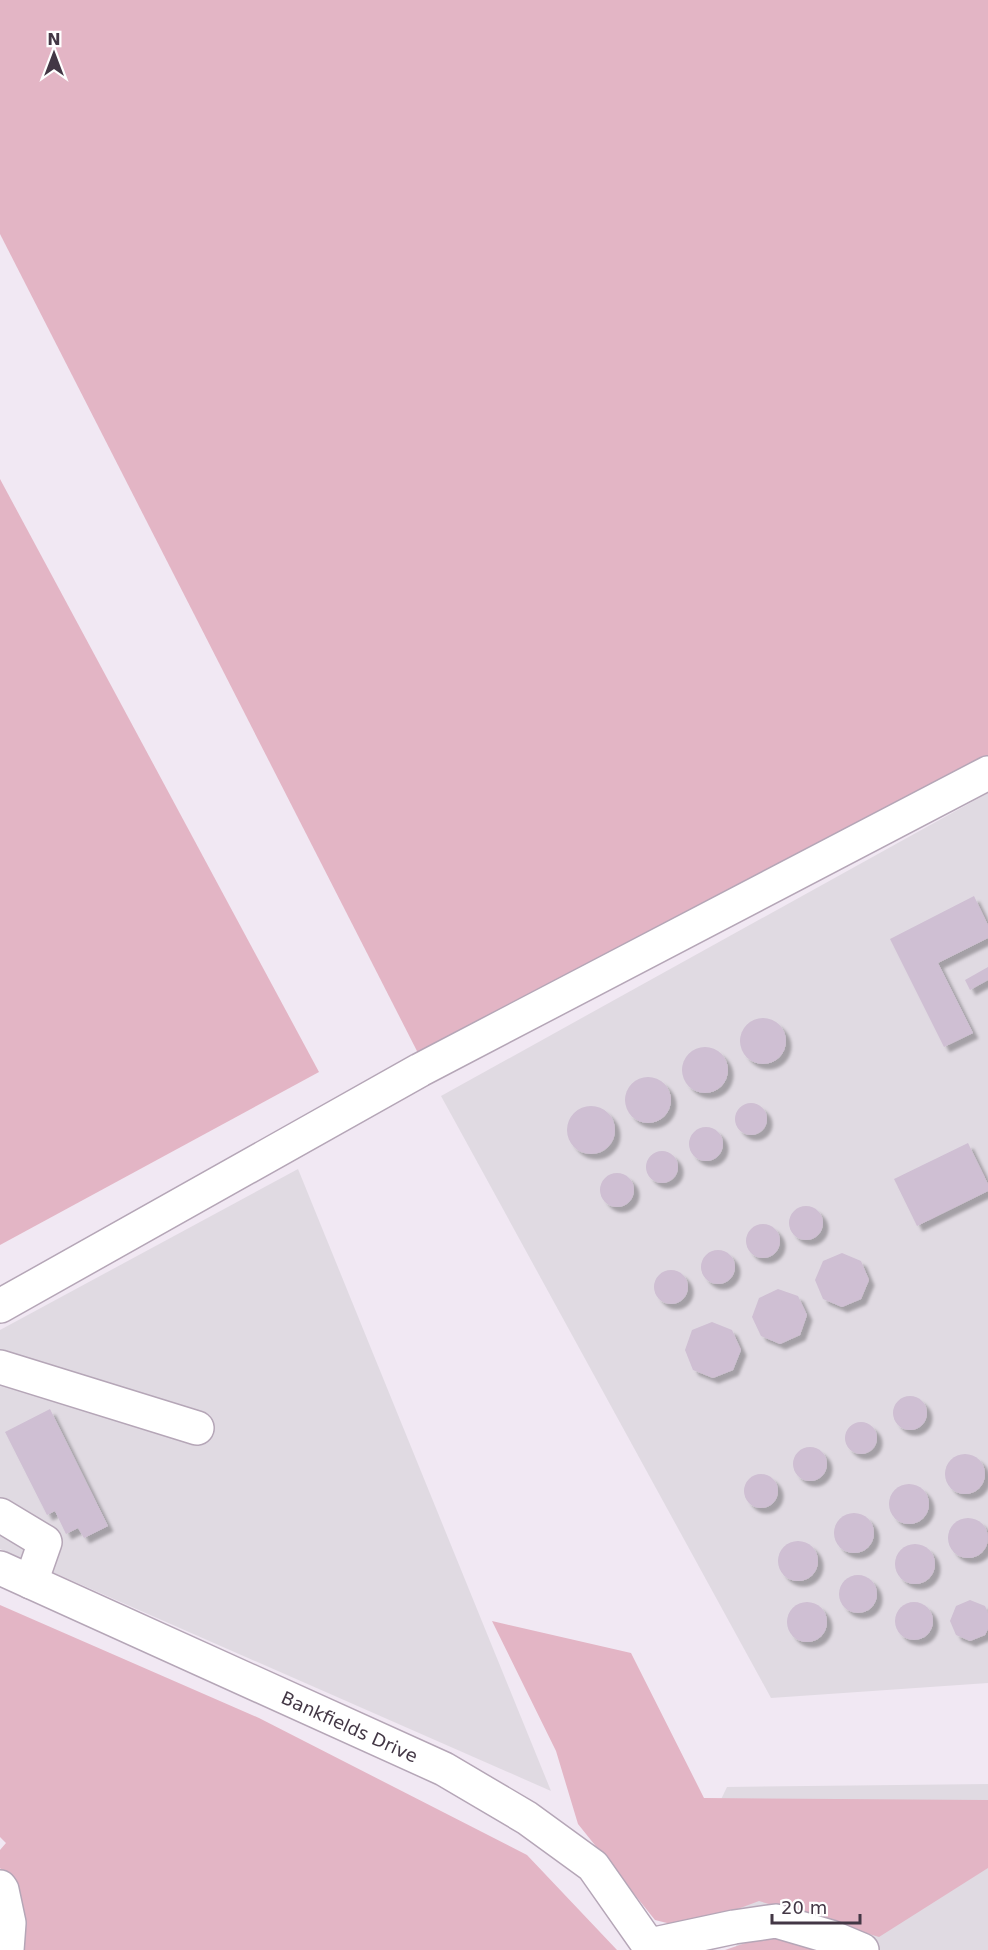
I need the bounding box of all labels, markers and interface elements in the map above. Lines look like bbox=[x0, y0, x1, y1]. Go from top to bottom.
north arrow bbox=[24, 24, 84, 84]
text: N bbox=[47, 30, 61, 49]
street label: Bankfields Drive bbox=[278, 1686, 421, 1766]
scale bar bbox=[772, 1887, 860, 1925]
text: 20 m bbox=[781, 1897, 827, 1918]

